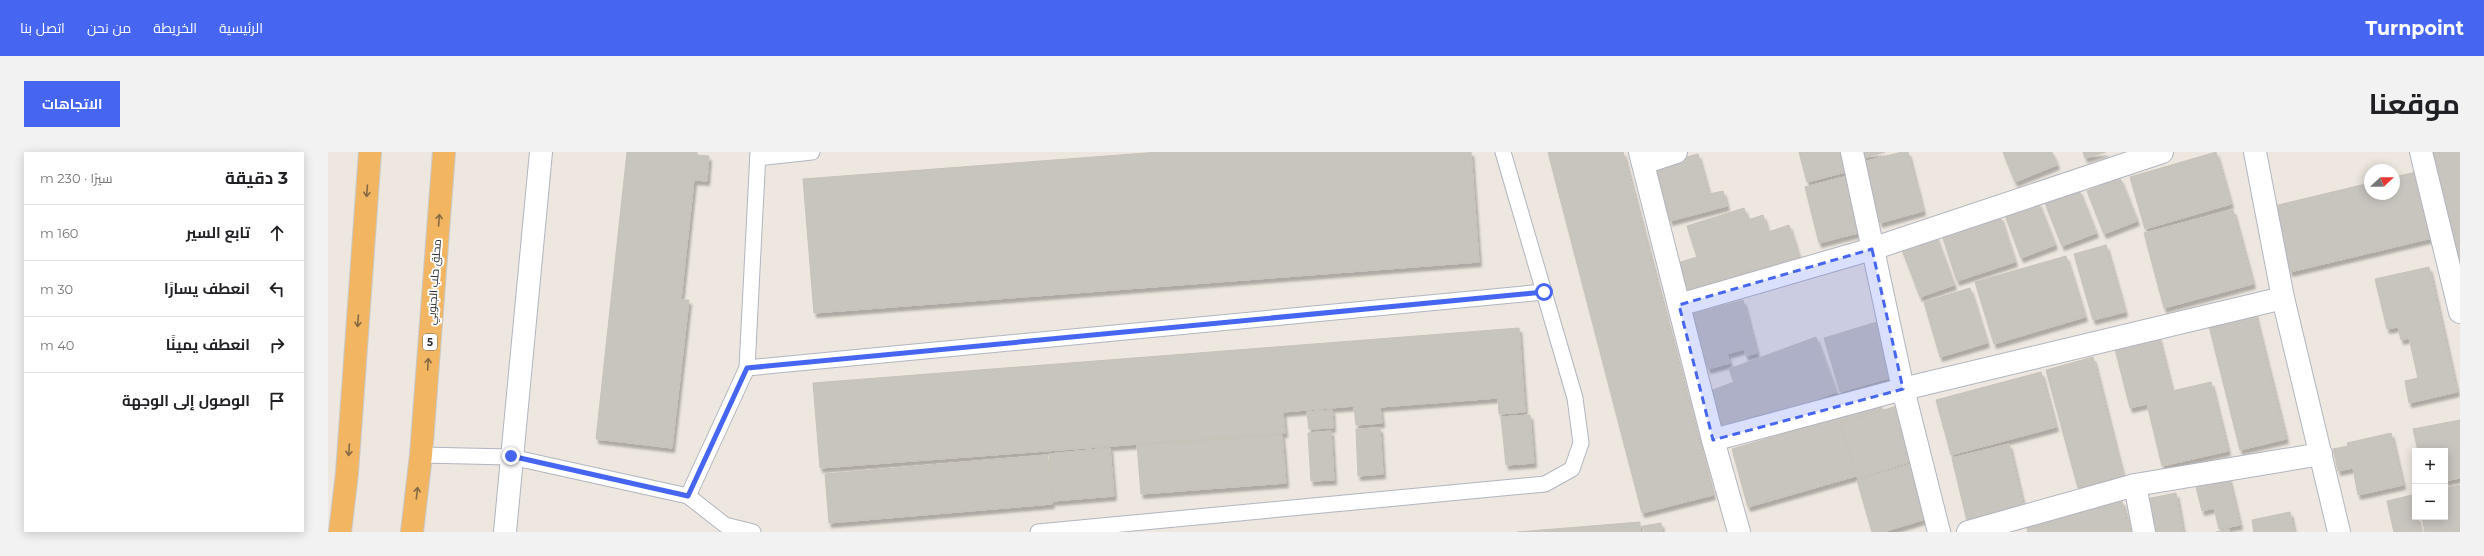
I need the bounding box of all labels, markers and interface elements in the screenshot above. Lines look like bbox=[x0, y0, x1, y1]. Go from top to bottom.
text: Turnpoint bbox=[2366, 17, 2464, 40]
text: اتصل بنا bbox=[20, 19, 65, 37]
text: من نحن bbox=[87, 19, 131, 37]
text: الخريطة bbox=[153, 19, 197, 37]
text: الرئيسية bbox=[219, 19, 263, 37]
button: الاتجاهات bbox=[24, 81, 120, 127]
text: موقعنا bbox=[2369, 87, 2460, 121]
north arrow bbox=[2364, 164, 2400, 200]
text: 3 دقيقة bbox=[225, 168, 288, 188]
text: سيرًا · 230 m bbox=[40, 170, 113, 186]
one-way arrow bbox=[364, 184, 371, 197]
one-way arrow bbox=[435, 214, 442, 227]
icon: ahead bbox=[266, 222, 288, 244]
text: تابع السير bbox=[186, 223, 250, 242]
text: 160 m bbox=[40, 225, 78, 241]
street label: محلق حلب الجنوبي bbox=[424, 239, 446, 326]
icon: left bbox=[266, 278, 288, 300]
text: انعطف يسارًا bbox=[164, 279, 250, 298]
text: 30 m bbox=[40, 281, 73, 297]
route start bbox=[1535, 283, 1553, 301]
one-way arrow bbox=[355, 314, 362, 327]
icon: right bbox=[266, 334, 288, 356]
road number: 5 bbox=[423, 334, 437, 350]
text: انعطف يمينًا bbox=[166, 335, 250, 354]
text: 40 m bbox=[40, 337, 74, 353]
one-way arrow bbox=[424, 358, 431, 371]
icon: arrive bbox=[266, 390, 288, 412]
text: الوصول إلى الوجهة bbox=[122, 391, 250, 410]
one-way arrow bbox=[345, 443, 352, 456]
route end bbox=[502, 447, 520, 465]
map controls bbox=[2412, 448, 2448, 520]
button: + bbox=[2412, 448, 2448, 484]
button: − bbox=[2412, 484, 2448, 520]
one-way arrow bbox=[413, 487, 420, 500]

